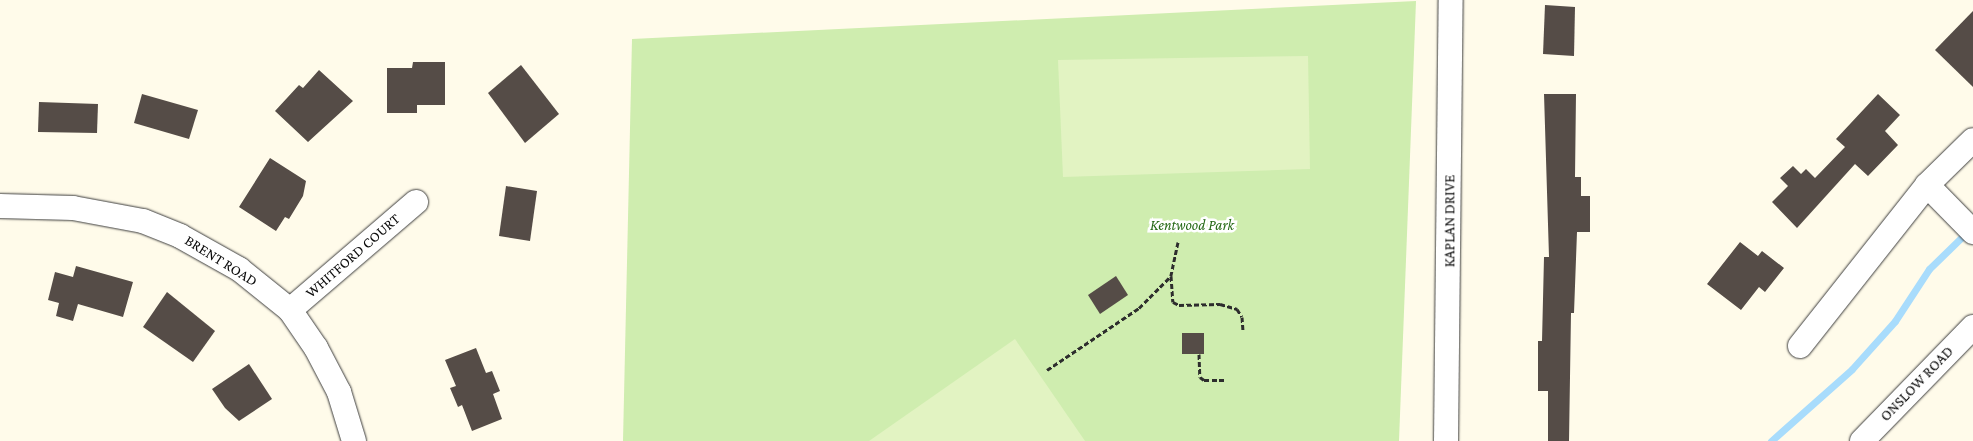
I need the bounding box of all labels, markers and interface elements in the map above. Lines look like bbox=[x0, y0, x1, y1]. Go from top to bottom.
street label: KAPLAN DRIVE bbox=[1441, 175, 1459, 267]
street label: WHITFORD COURT bbox=[302, 210, 404, 302]
park label: Kentwood Park bbox=[1150, 217, 1234, 235]
street label: BRENT ROAD bbox=[181, 232, 261, 290]
street label: ONSLOW ROAD bbox=[1877, 343, 1957, 425]

